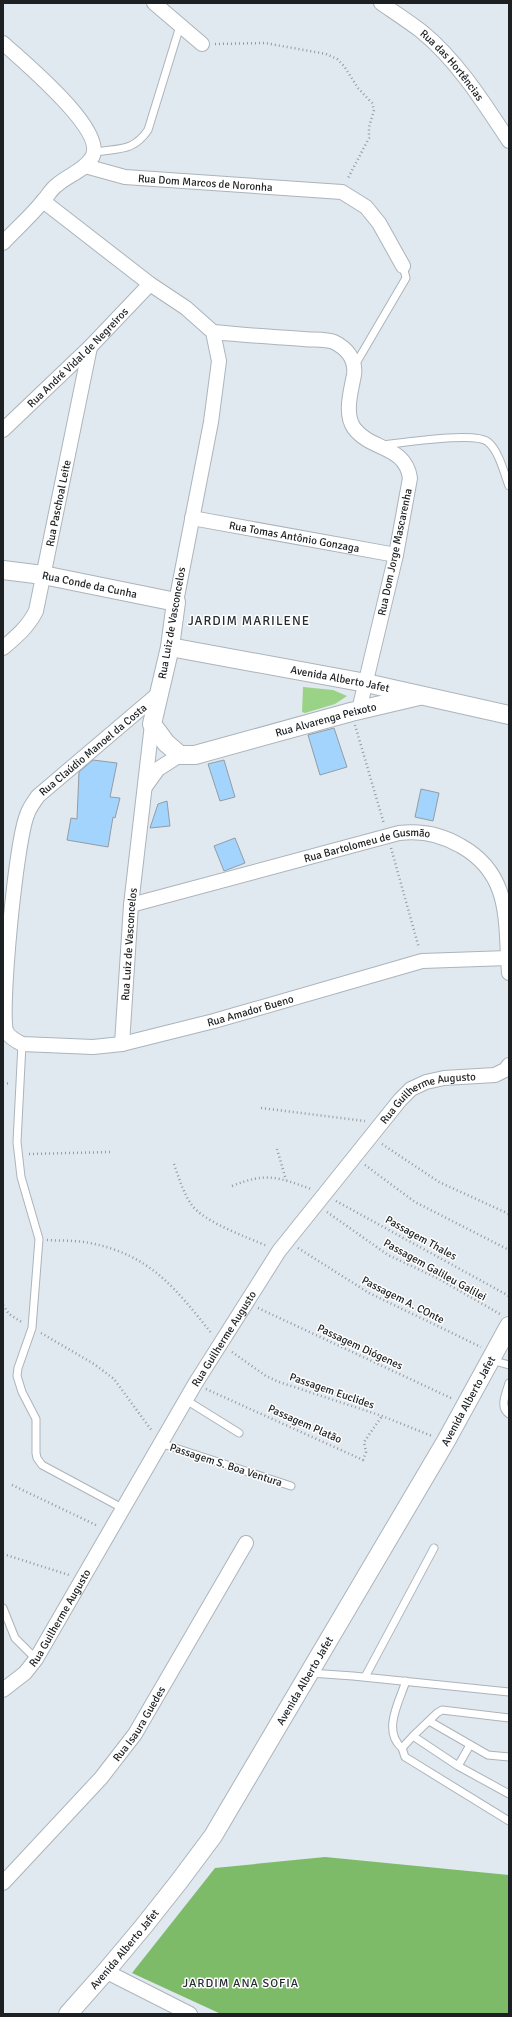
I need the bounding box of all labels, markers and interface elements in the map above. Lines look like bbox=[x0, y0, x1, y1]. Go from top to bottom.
street label: Rua das Hortências bbox=[418, 27, 487, 103]
street label: Rua Dom Marcos de Noronha bbox=[137, 171, 274, 194]
street label: Rua André Vidal de Negreiros bbox=[24, 305, 131, 410]
street label: Rua Paschoal Leite bbox=[43, 459, 73, 548]
street label: Rua Dom Jorge Mascarenha bbox=[375, 487, 415, 617]
street label: Rua Tomas Antônio Gonzaga bbox=[228, 518, 361, 555]
street label: Rua Luiz de Vasconcelos bbox=[156, 566, 188, 680]
street label: Rua Conde da Cunha bbox=[41, 569, 139, 601]
district label: JARDIM MARILENE bbox=[188, 613, 310, 629]
street label: Avenida Alberto Jafet bbox=[290, 663, 391, 695]
street label: Rua Alvarenga Peixoto bbox=[274, 700, 378, 739]
street label: Rua Claúdio Manoel da Costa bbox=[37, 701, 150, 799]
street label: Rua Bartolomeu de Gusmão bbox=[302, 825, 432, 865]
street label: Rua Luiz de Vasconcelos bbox=[118, 887, 139, 1001]
street label: Rua Amador Bueno bbox=[206, 992, 295, 1029]
street label: Rua Guilherme Augusto bbox=[377, 1070, 476, 1126]
street label: Passagem Thales bbox=[383, 1213, 459, 1263]
street label: Passagem Galileu Galilei bbox=[381, 1236, 489, 1304]
street label: Passagem A. COnte bbox=[360, 1274, 446, 1326]
street label: Rua Guilherme Augusto bbox=[189, 1288, 259, 1389]
street label: Passagem Diógenes bbox=[315, 1322, 405, 1373]
street label: Avenida Alberto Jafet bbox=[438, 1354, 498, 1448]
street label: Passagem Euclides bbox=[288, 1370, 376, 1412]
street label: Passagem Platão bbox=[266, 1402, 344, 1446]
street label: Passagem S. Boa Ventura bbox=[168, 1441, 284, 1489]
street label: Rua Guilherme Augusto bbox=[26, 1567, 93, 1669]
street label: Avenida Alberto Jafet bbox=[274, 1634, 336, 1727]
street label: Rua Isaura Guedes bbox=[110, 1684, 168, 1764]
street label: Avenida Alberto Jafet bbox=[87, 1906, 162, 1992]
district label: JARDIM ANA SOFIA bbox=[183, 1976, 299, 1991]

